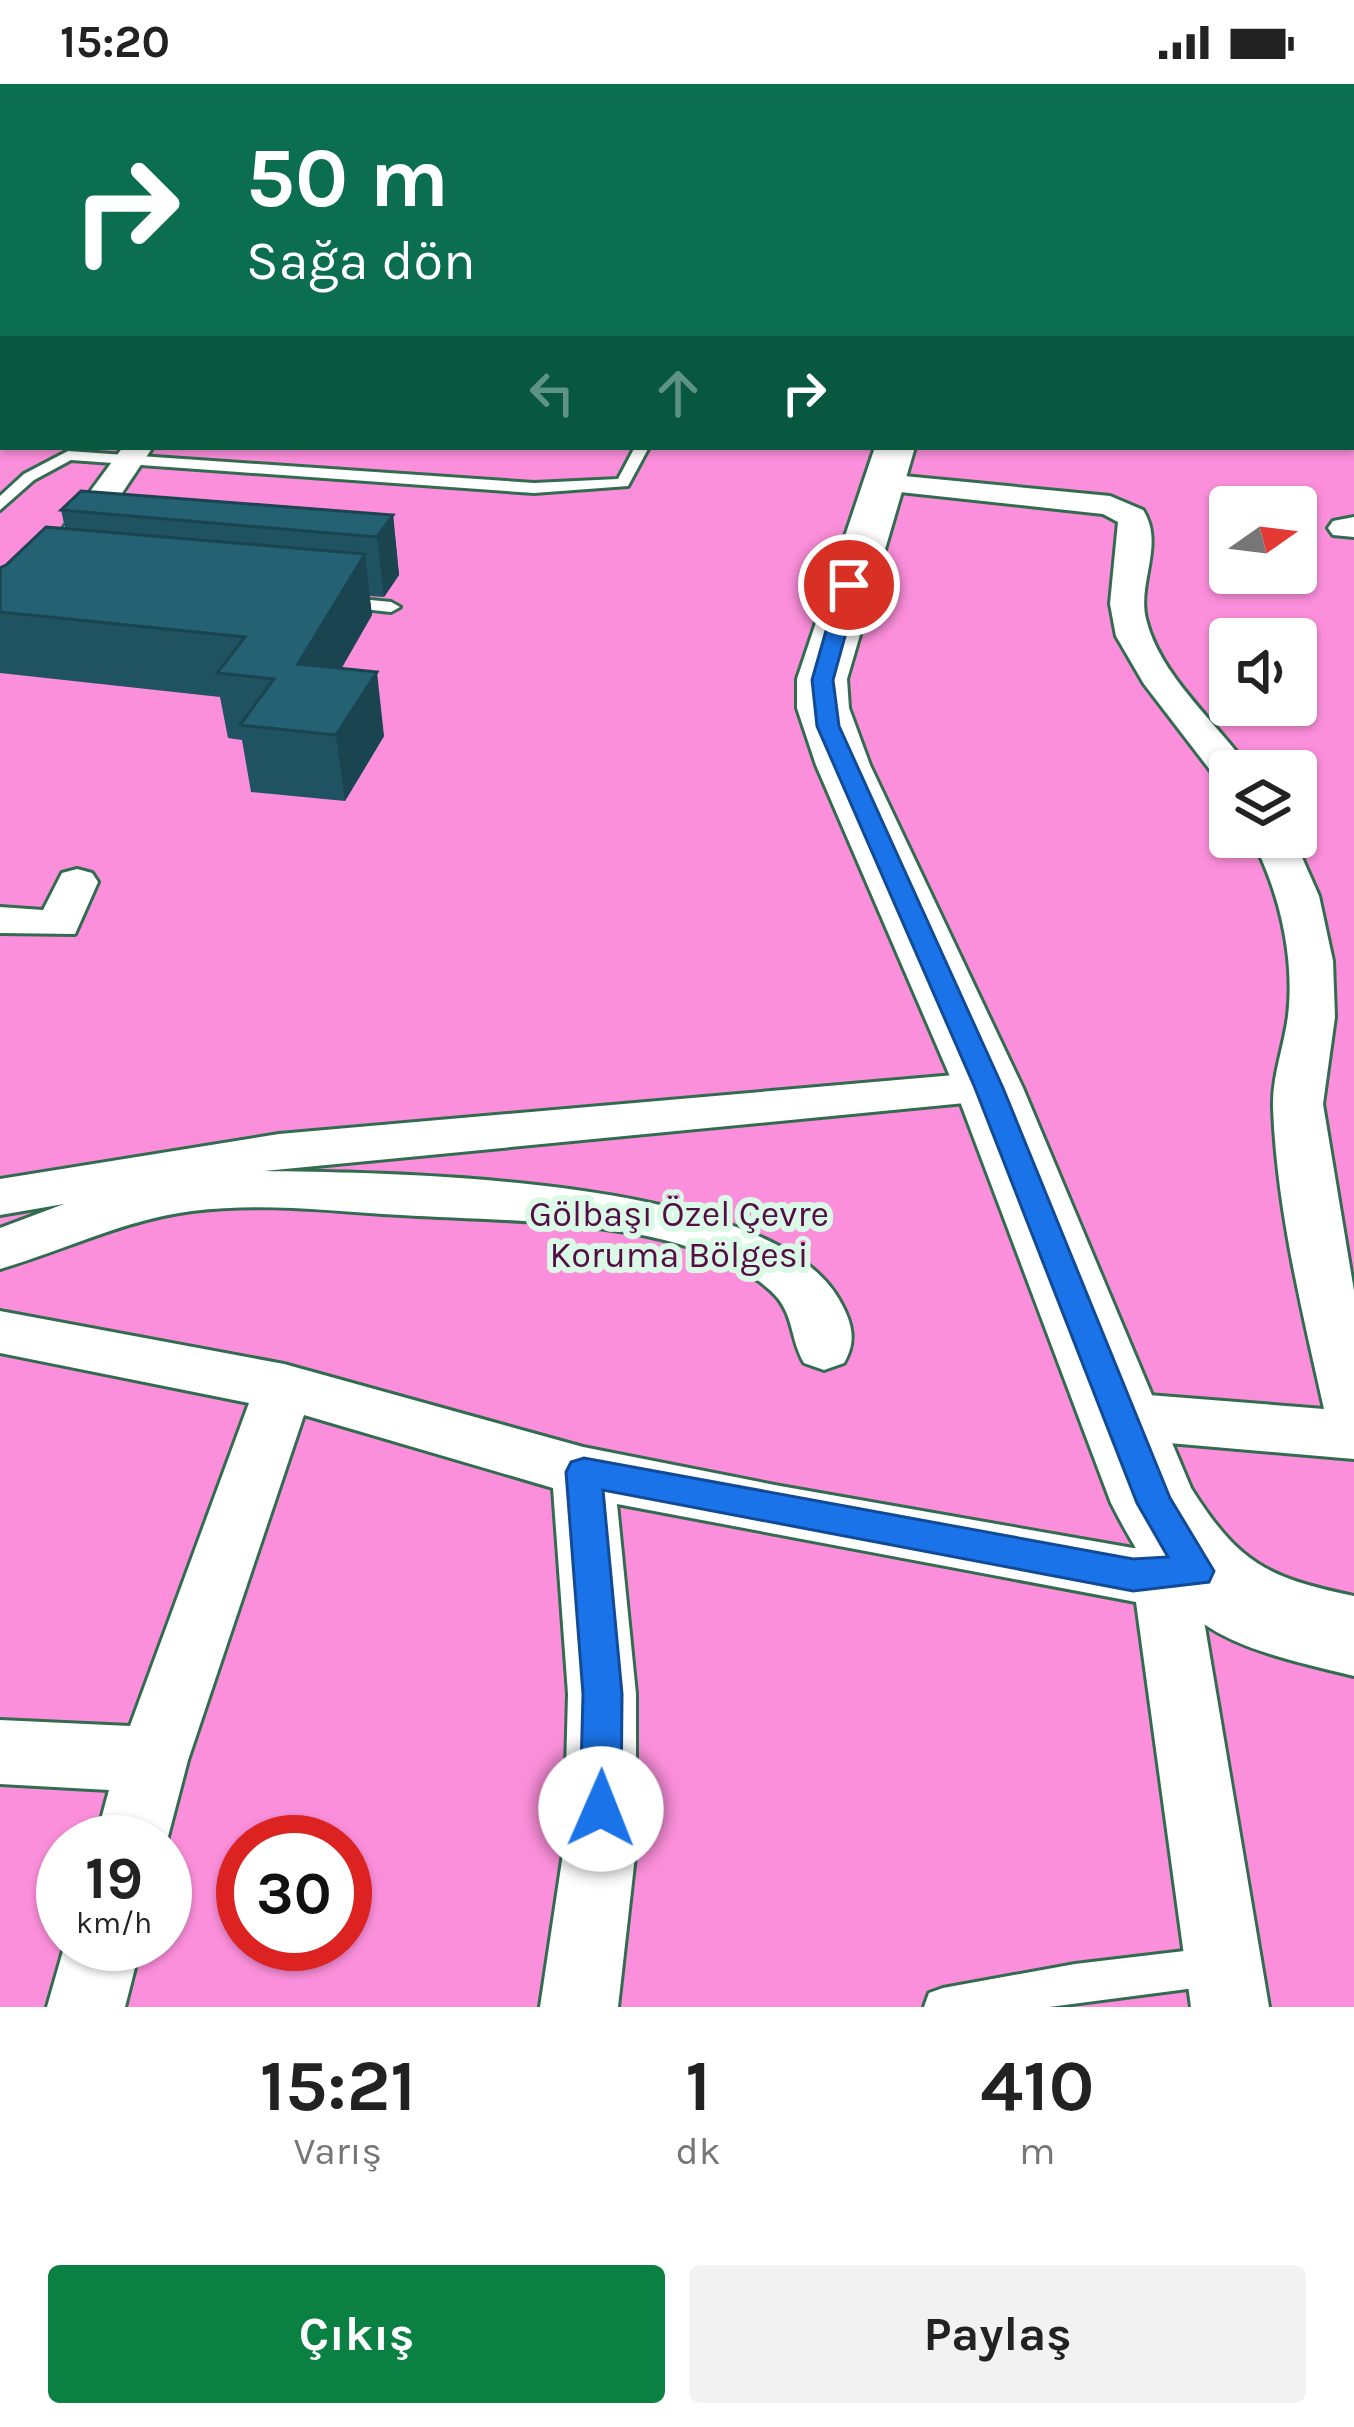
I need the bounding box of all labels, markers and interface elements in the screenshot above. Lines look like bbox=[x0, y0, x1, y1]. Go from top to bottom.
text: 15:20 bbox=[60, 16, 170, 68]
text: 50 m bbox=[246, 129, 449, 227]
icon: right bbox=[48, 132, 204, 288]
text: Sağa dön bbox=[246, 229, 476, 293]
icon: left bbox=[519, 360, 585, 426]
icon: ahead bbox=[645, 360, 711, 426]
icon: right bbox=[771, 360, 837, 426]
north arrow bbox=[1209, 486, 1317, 594]
map controls bbox=[1209, 486, 1317, 858]
pin bbox=[798, 534, 900, 636]
icon: arrive bbox=[816, 552, 882, 618]
button: sound bbox=[1209, 618, 1317, 726]
button: layers bbox=[1209, 750, 1317, 858]
park label: Gölbaşı Özel Çevre Koruma Bölgesi bbox=[529, 1193, 829, 1276]
position arrow bbox=[538, 1746, 664, 1872]
speed limit sign: 30 bbox=[216, 1815, 372, 1971]
text: 19 bbox=[85, 1843, 143, 1913]
text: km/h bbox=[76, 1905, 152, 1941]
text: 15:21 bbox=[260, 2044, 416, 2128]
text: 1 bbox=[685, 2044, 711, 2128]
text: 410 bbox=[980, 2044, 1094, 2128]
text: Varış bbox=[294, 2128, 382, 2174]
text: dk bbox=[676, 2128, 721, 2174]
text: m bbox=[1019, 2128, 1056, 2174]
button: Çıkış bbox=[48, 2265, 665, 2403]
button: Paylaş bbox=[689, 2265, 1306, 2403]

